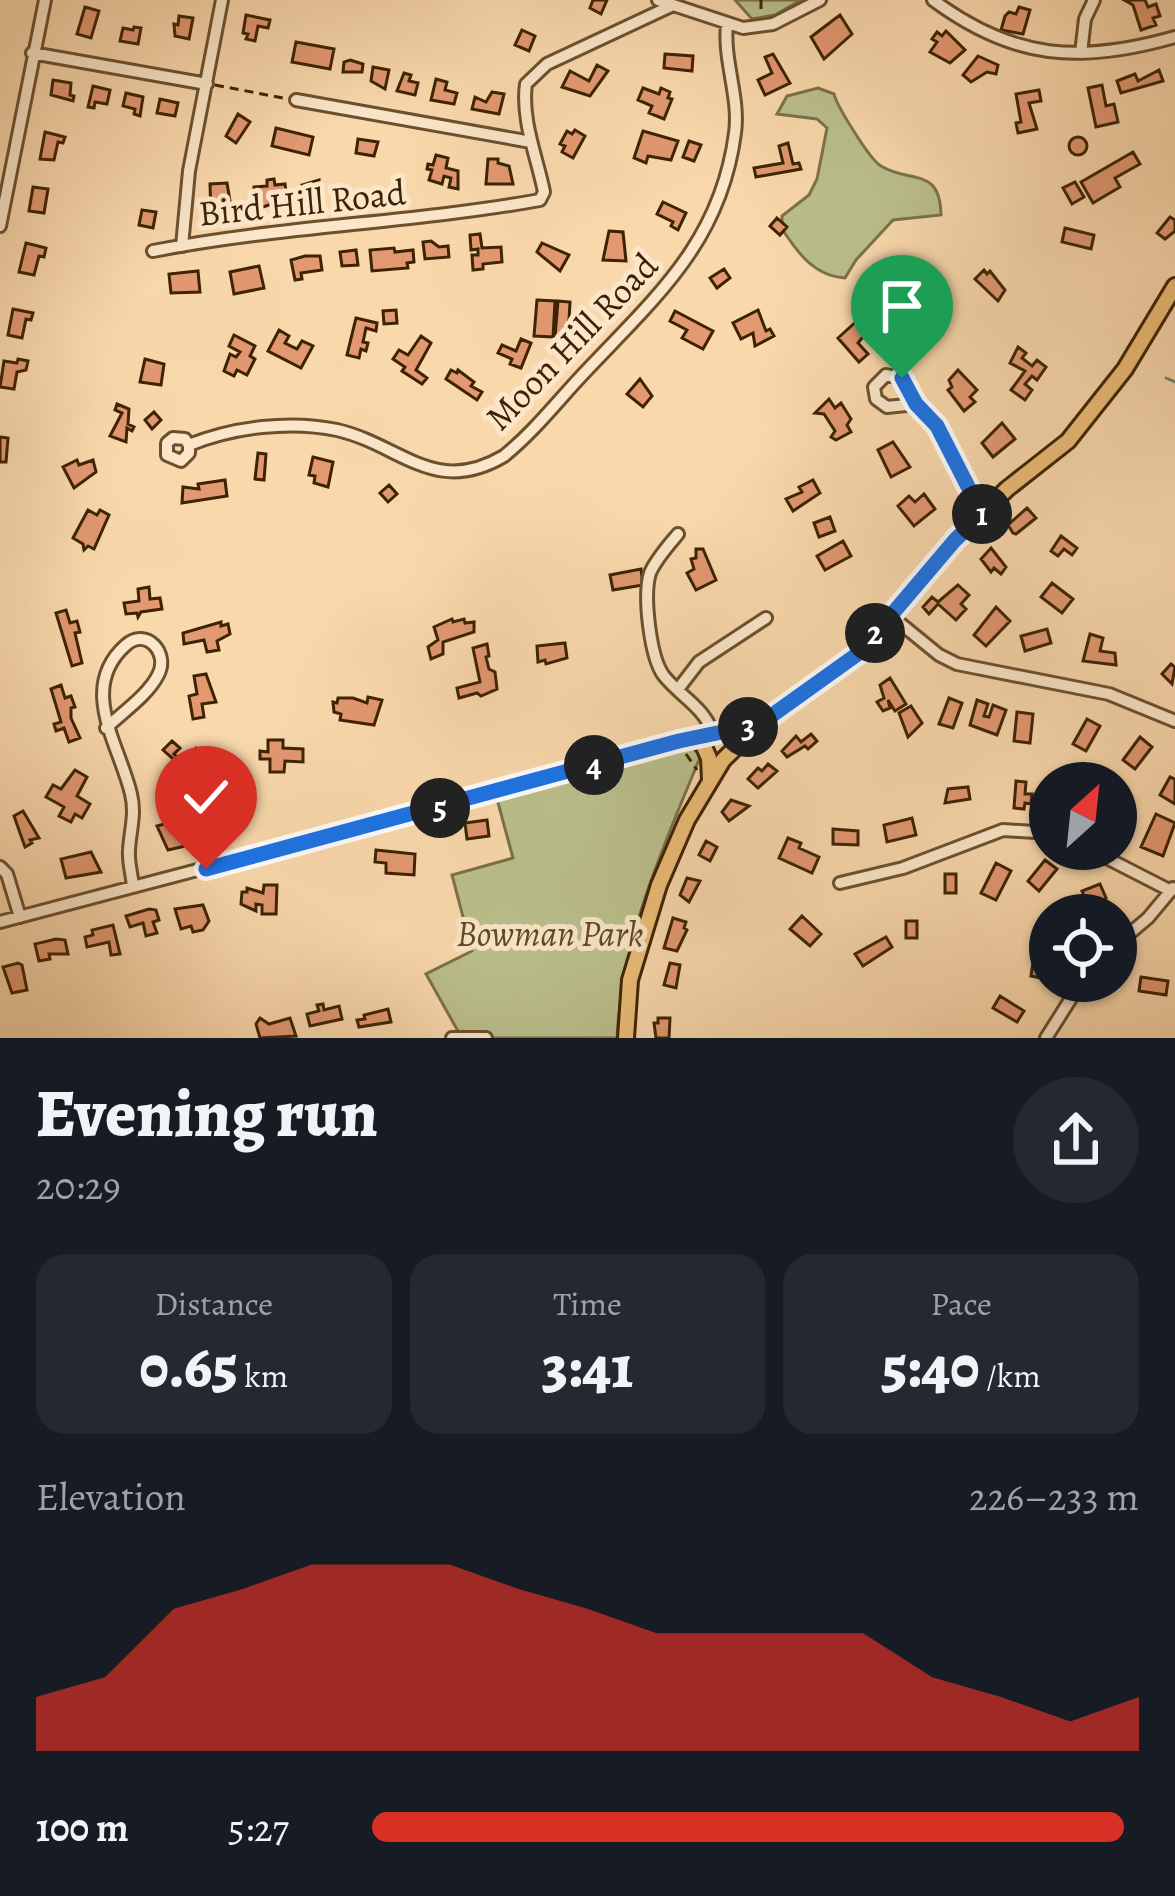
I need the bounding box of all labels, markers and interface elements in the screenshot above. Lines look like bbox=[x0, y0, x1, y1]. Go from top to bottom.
street label: Bird Hill Road bbox=[196, 167, 409, 238]
street label: Moon Hill Road bbox=[474, 241, 669, 441]
pin bbox=[851, 255, 953, 378]
icon: arrive bbox=[869, 273, 935, 339]
pin: 1 bbox=[952, 484, 1012, 544]
text: 1 bbox=[976, 491, 988, 536]
pin: 2 bbox=[845, 603, 905, 663]
text: 2 bbox=[867, 610, 883, 655]
pin: 3 bbox=[718, 697, 778, 757]
text: 3 bbox=[741, 704, 755, 749]
pin: 4 bbox=[564, 735, 624, 795]
text: 4 bbox=[586, 742, 602, 787]
pin bbox=[155, 746, 257, 869]
north arrow bbox=[1029, 762, 1137, 870]
map controls bbox=[1029, 762, 1137, 1002]
icon: check bbox=[173, 764, 239, 830]
pin: 5 bbox=[410, 778, 470, 838]
text: 5 bbox=[433, 785, 447, 830]
button: locate bbox=[1029, 894, 1137, 1002]
park label: Bowman Park bbox=[457, 909, 643, 958]
text: Evening run bbox=[36, 1069, 378, 1159]
button: share bbox=[1013, 1077, 1139, 1203]
text: 20:29 bbox=[36, 1159, 121, 1212]
text: Distance bbox=[155, 1281, 273, 1326]
text: Time bbox=[553, 1281, 622, 1326]
text: Pace bbox=[931, 1281, 992, 1326]
text: 0.65 bbox=[139, 1326, 238, 1408]
text: 3:41 bbox=[542, 1326, 633, 1408]
text: 5:40 bbox=[882, 1326, 979, 1408]
text: km bbox=[238, 1353, 288, 1398]
text: /km bbox=[979, 1353, 1041, 1398]
text: Elevation bbox=[36, 1470, 186, 1523]
text: 226–233 m bbox=[969, 1470, 1139, 1523]
text: 100 m bbox=[36, 1801, 129, 1854]
text: 5:27 bbox=[228, 1801, 289, 1854]

